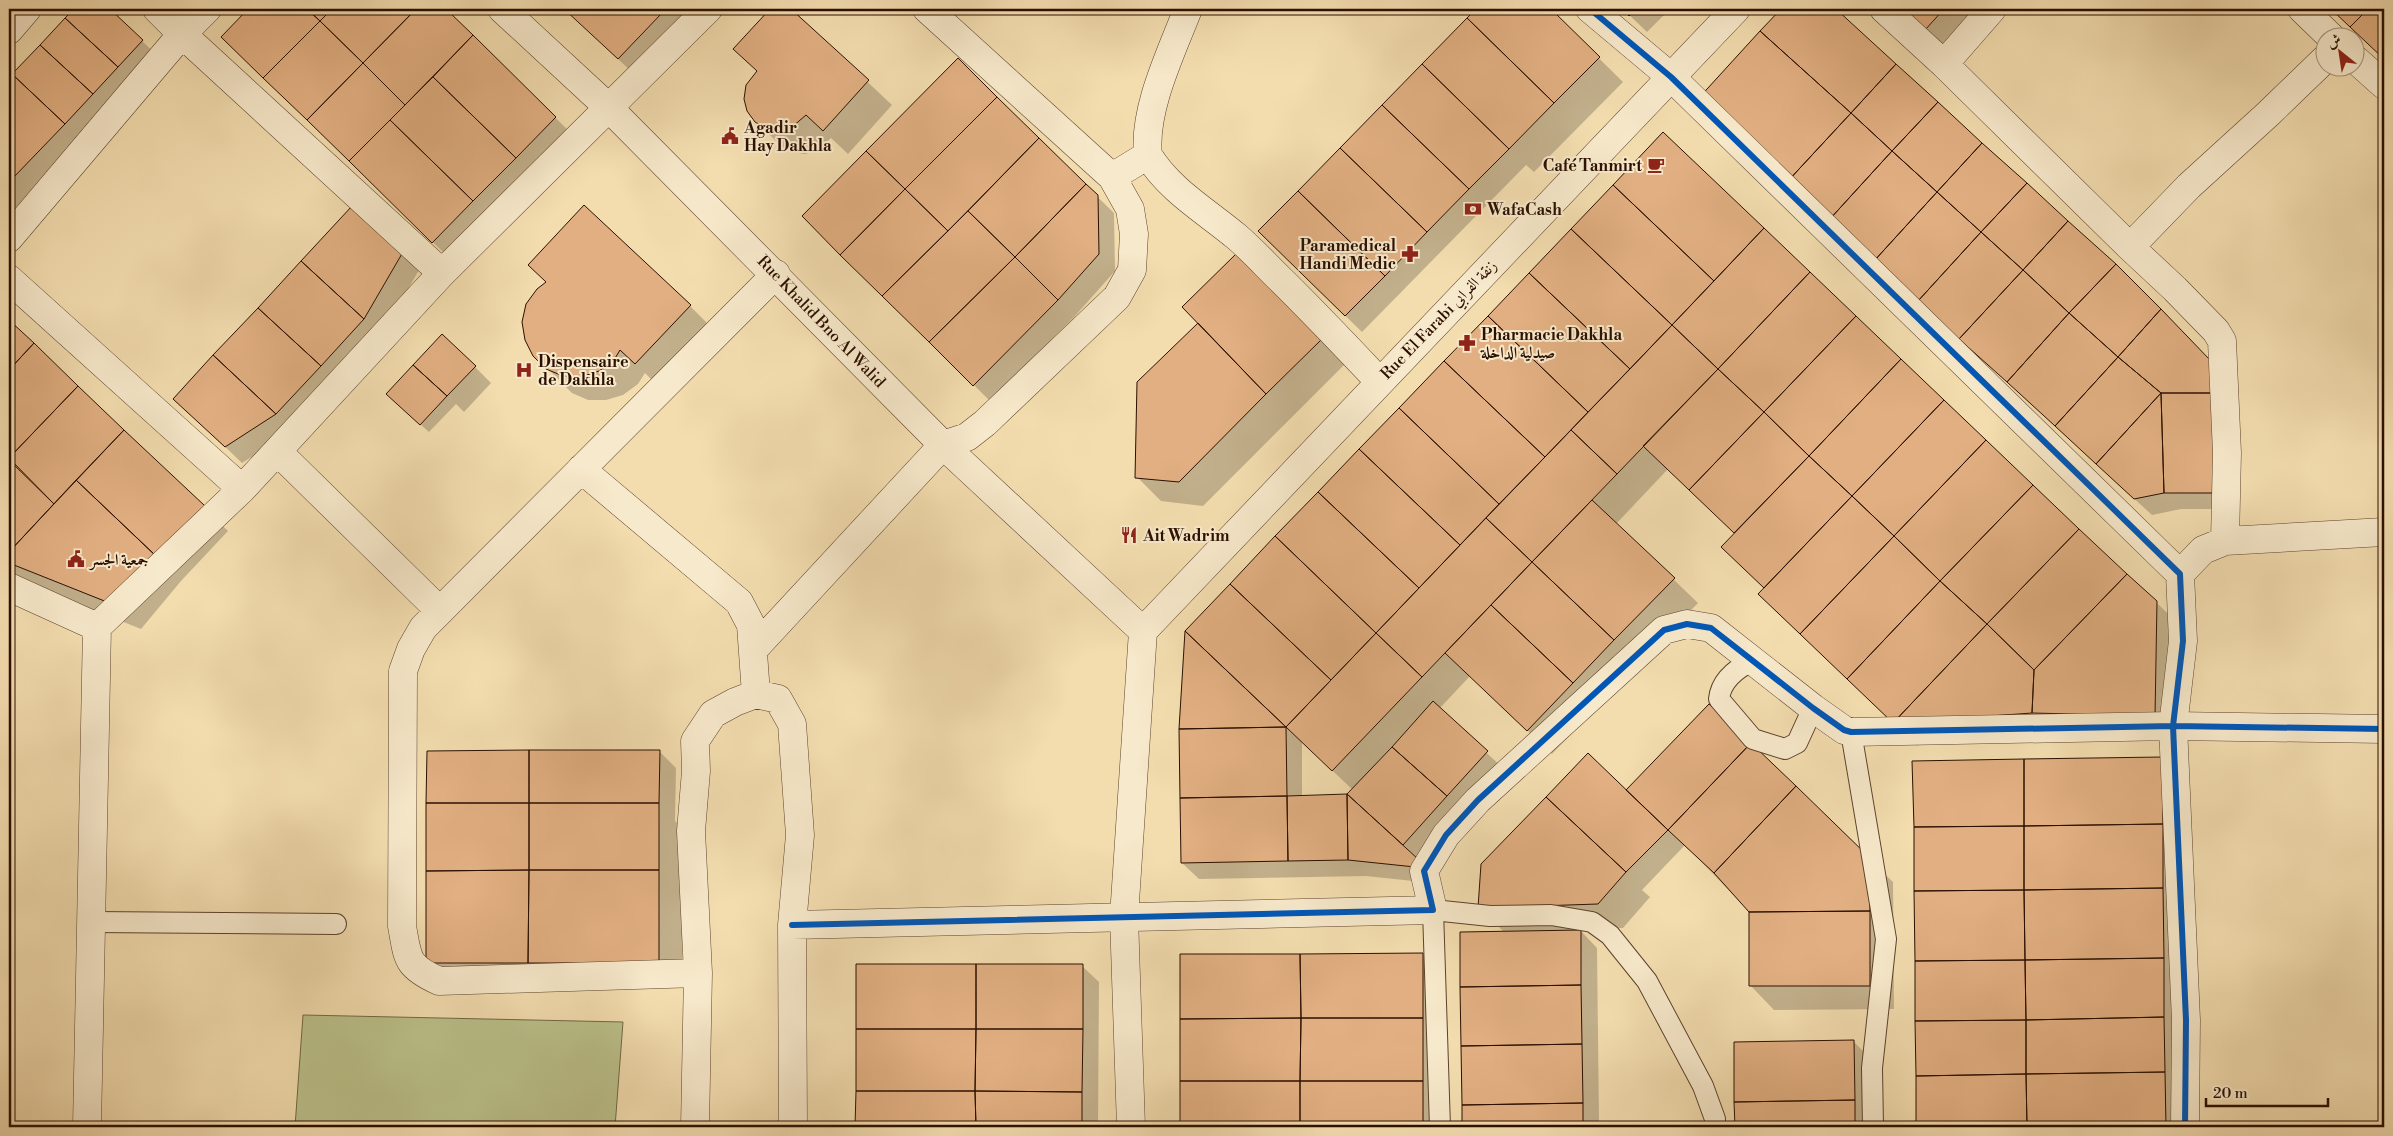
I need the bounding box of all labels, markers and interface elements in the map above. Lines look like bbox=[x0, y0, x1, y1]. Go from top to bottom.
north arrow bbox=[2316, 28, 2366, 78]
text: ش bbox=[2323, 30, 2345, 53]
place label: Agadir Hay Dakhla bbox=[743, 118, 832, 156]
public building icon: Agadir Hay Dakhla bbox=[720, 126, 740, 146]
cafe icon: Café Tanmirt bbox=[1646, 155, 1666, 175]
place label: Café Tanmirt bbox=[1543, 156, 1642, 176]
bank icon: WafaCash bbox=[1463, 199, 1483, 219]
place label: WafaCash bbox=[1486, 200, 1562, 220]
place label: Paramedical Handi Medic bbox=[1300, 236, 1397, 274]
pharmacy icon: Paramedical Handi Medic bbox=[1400, 244, 1420, 264]
street label: Rue Khalid Bno Al Walid bbox=[753, 251, 890, 392]
street label: Rue El Farabi زنقة الفرابي bbox=[1376, 256, 1502, 385]
place label: Pharmacie Dakhla صيدلية الداخلة bbox=[1480, 325, 1622, 363]
pharmacy icon: Pharmacie Dakhla صيدلية الداخلة bbox=[1457, 333, 1477, 353]
place label: Dispensaire de Dakhla bbox=[538, 352, 629, 390]
hospital icon: Dispensaire de Dakhla bbox=[514, 360, 534, 380]
restaurant icon: Ait Wadrim bbox=[1119, 525, 1139, 545]
place label: Ait Wadrim bbox=[1142, 526, 1230, 546]
public building icon: جمعية الجسر bbox=[66, 549, 86, 569]
place label: جمعية الجسر bbox=[88, 550, 149, 571]
scale bar bbox=[2206, 1076, 2328, 1108]
text: 20 m bbox=[2213, 1084, 2248, 1103]

